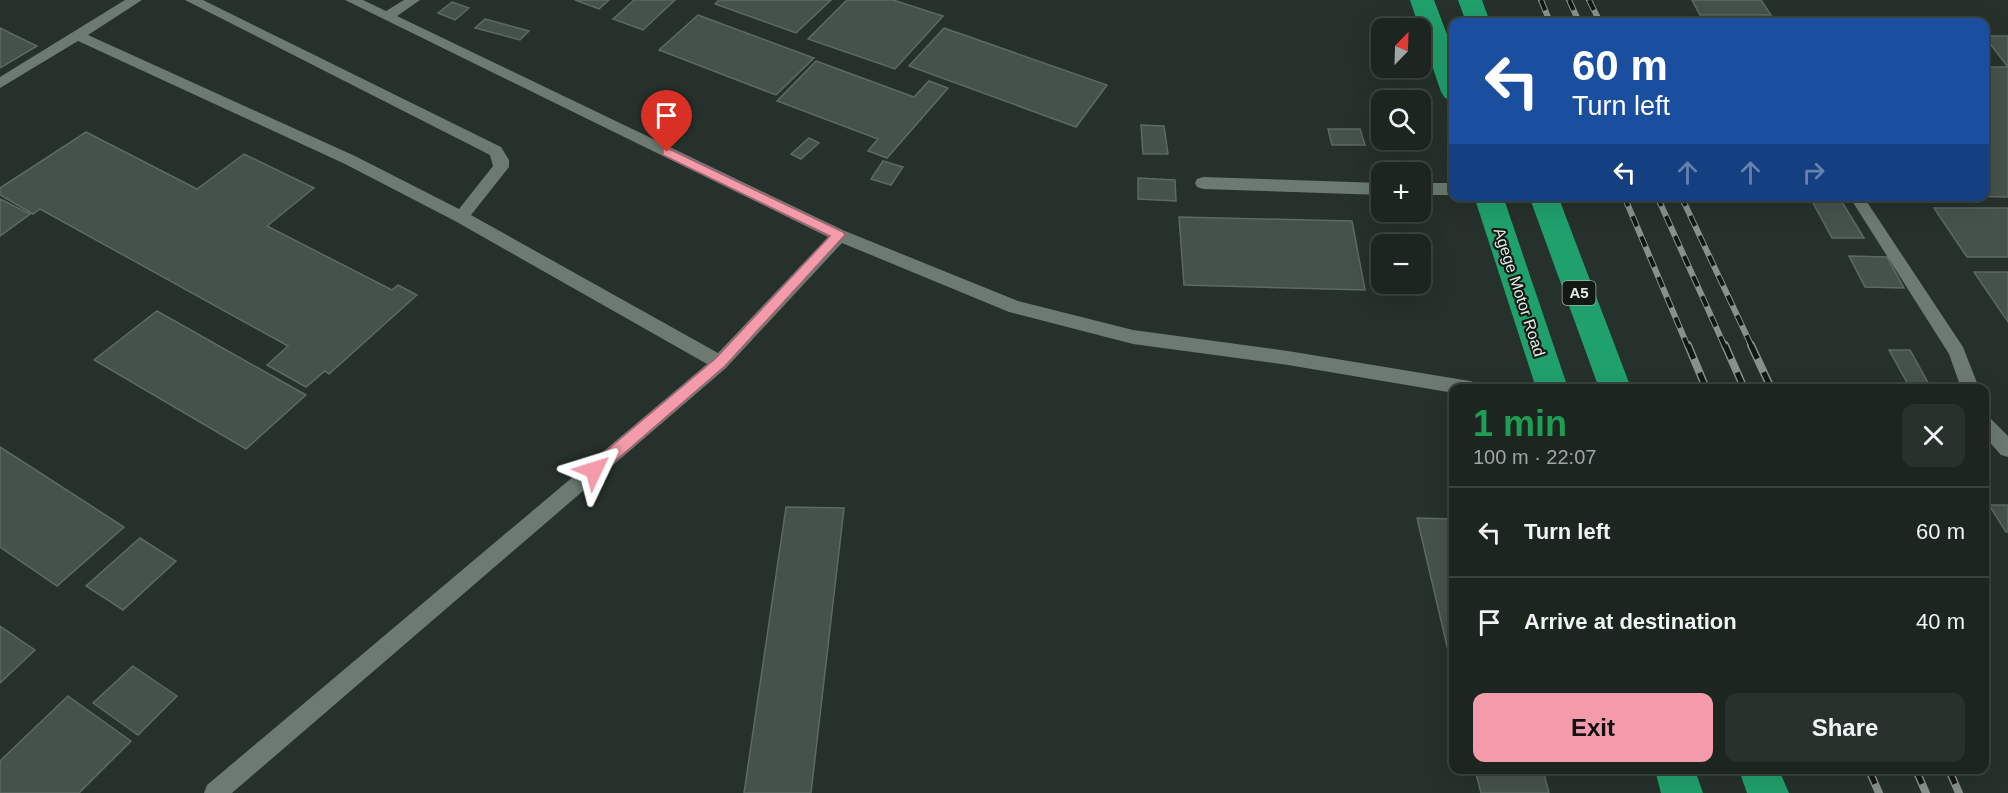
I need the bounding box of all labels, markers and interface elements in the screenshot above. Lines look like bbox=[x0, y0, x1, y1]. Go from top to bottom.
north arrow bbox=[1371, 18, 1431, 78]
map controls bbox=[1371, 18, 1431, 294]
icon: left bbox=[1473, 42, 1551, 120]
text: 60 m bbox=[1572, 42, 1668, 89]
pin bbox=[641, 90, 692, 152]
button: search bbox=[1371, 90, 1431, 150]
text: Turn left bbox=[1572, 91, 1670, 121]
icon: arrive bbox=[650, 99, 683, 132]
icon: left bbox=[1608, 156, 1641, 189]
icon: ahead bbox=[1671, 156, 1704, 189]
icon: ahead bbox=[1734, 156, 1767, 189]
icon: right bbox=[1797, 156, 1830, 189]
button: + bbox=[1371, 162, 1431, 222]
street label: Agege Motor Road bbox=[1491, 226, 1548, 359]
button: − bbox=[1371, 234, 1431, 294]
road number: A5 bbox=[1562, 281, 1596, 305]
text: 1 min bbox=[1473, 403, 1567, 444]
button: close bbox=[1902, 404, 1965, 467]
position arrow bbox=[562, 438, 626, 502]
text: 100 m · 22:07 bbox=[1473, 446, 1596, 468]
icon: left bbox=[1473, 516, 1506, 549]
text: Turn left bbox=[1524, 519, 1610, 544]
text: 60 m bbox=[1916, 519, 1965, 544]
icon: arrive bbox=[1473, 606, 1506, 639]
text: Arrive at destination bbox=[1524, 609, 1737, 634]
text: 40 m bbox=[1916, 609, 1965, 634]
button: Exit bbox=[1473, 693, 1713, 762]
button: Share bbox=[1725, 693, 1965, 762]

